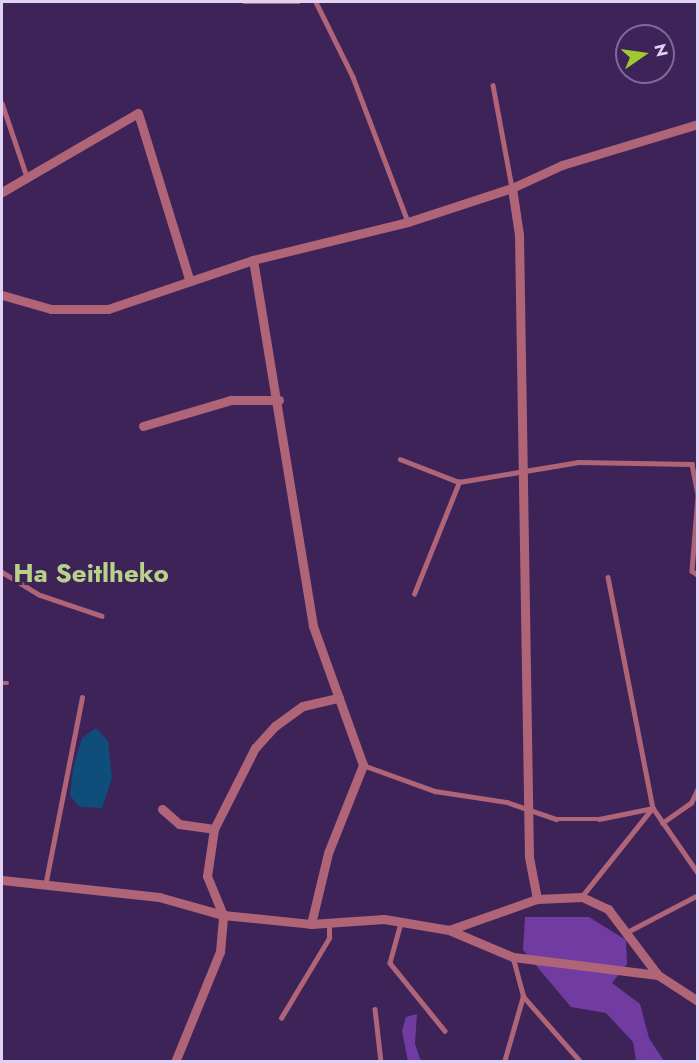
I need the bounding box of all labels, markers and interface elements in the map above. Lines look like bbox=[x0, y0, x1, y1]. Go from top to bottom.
north arrow bbox=[615, 24, 675, 84]
text: N bbox=[648, 42, 674, 59]
district label: Ha Seitlheko bbox=[13, 558, 169, 590]

